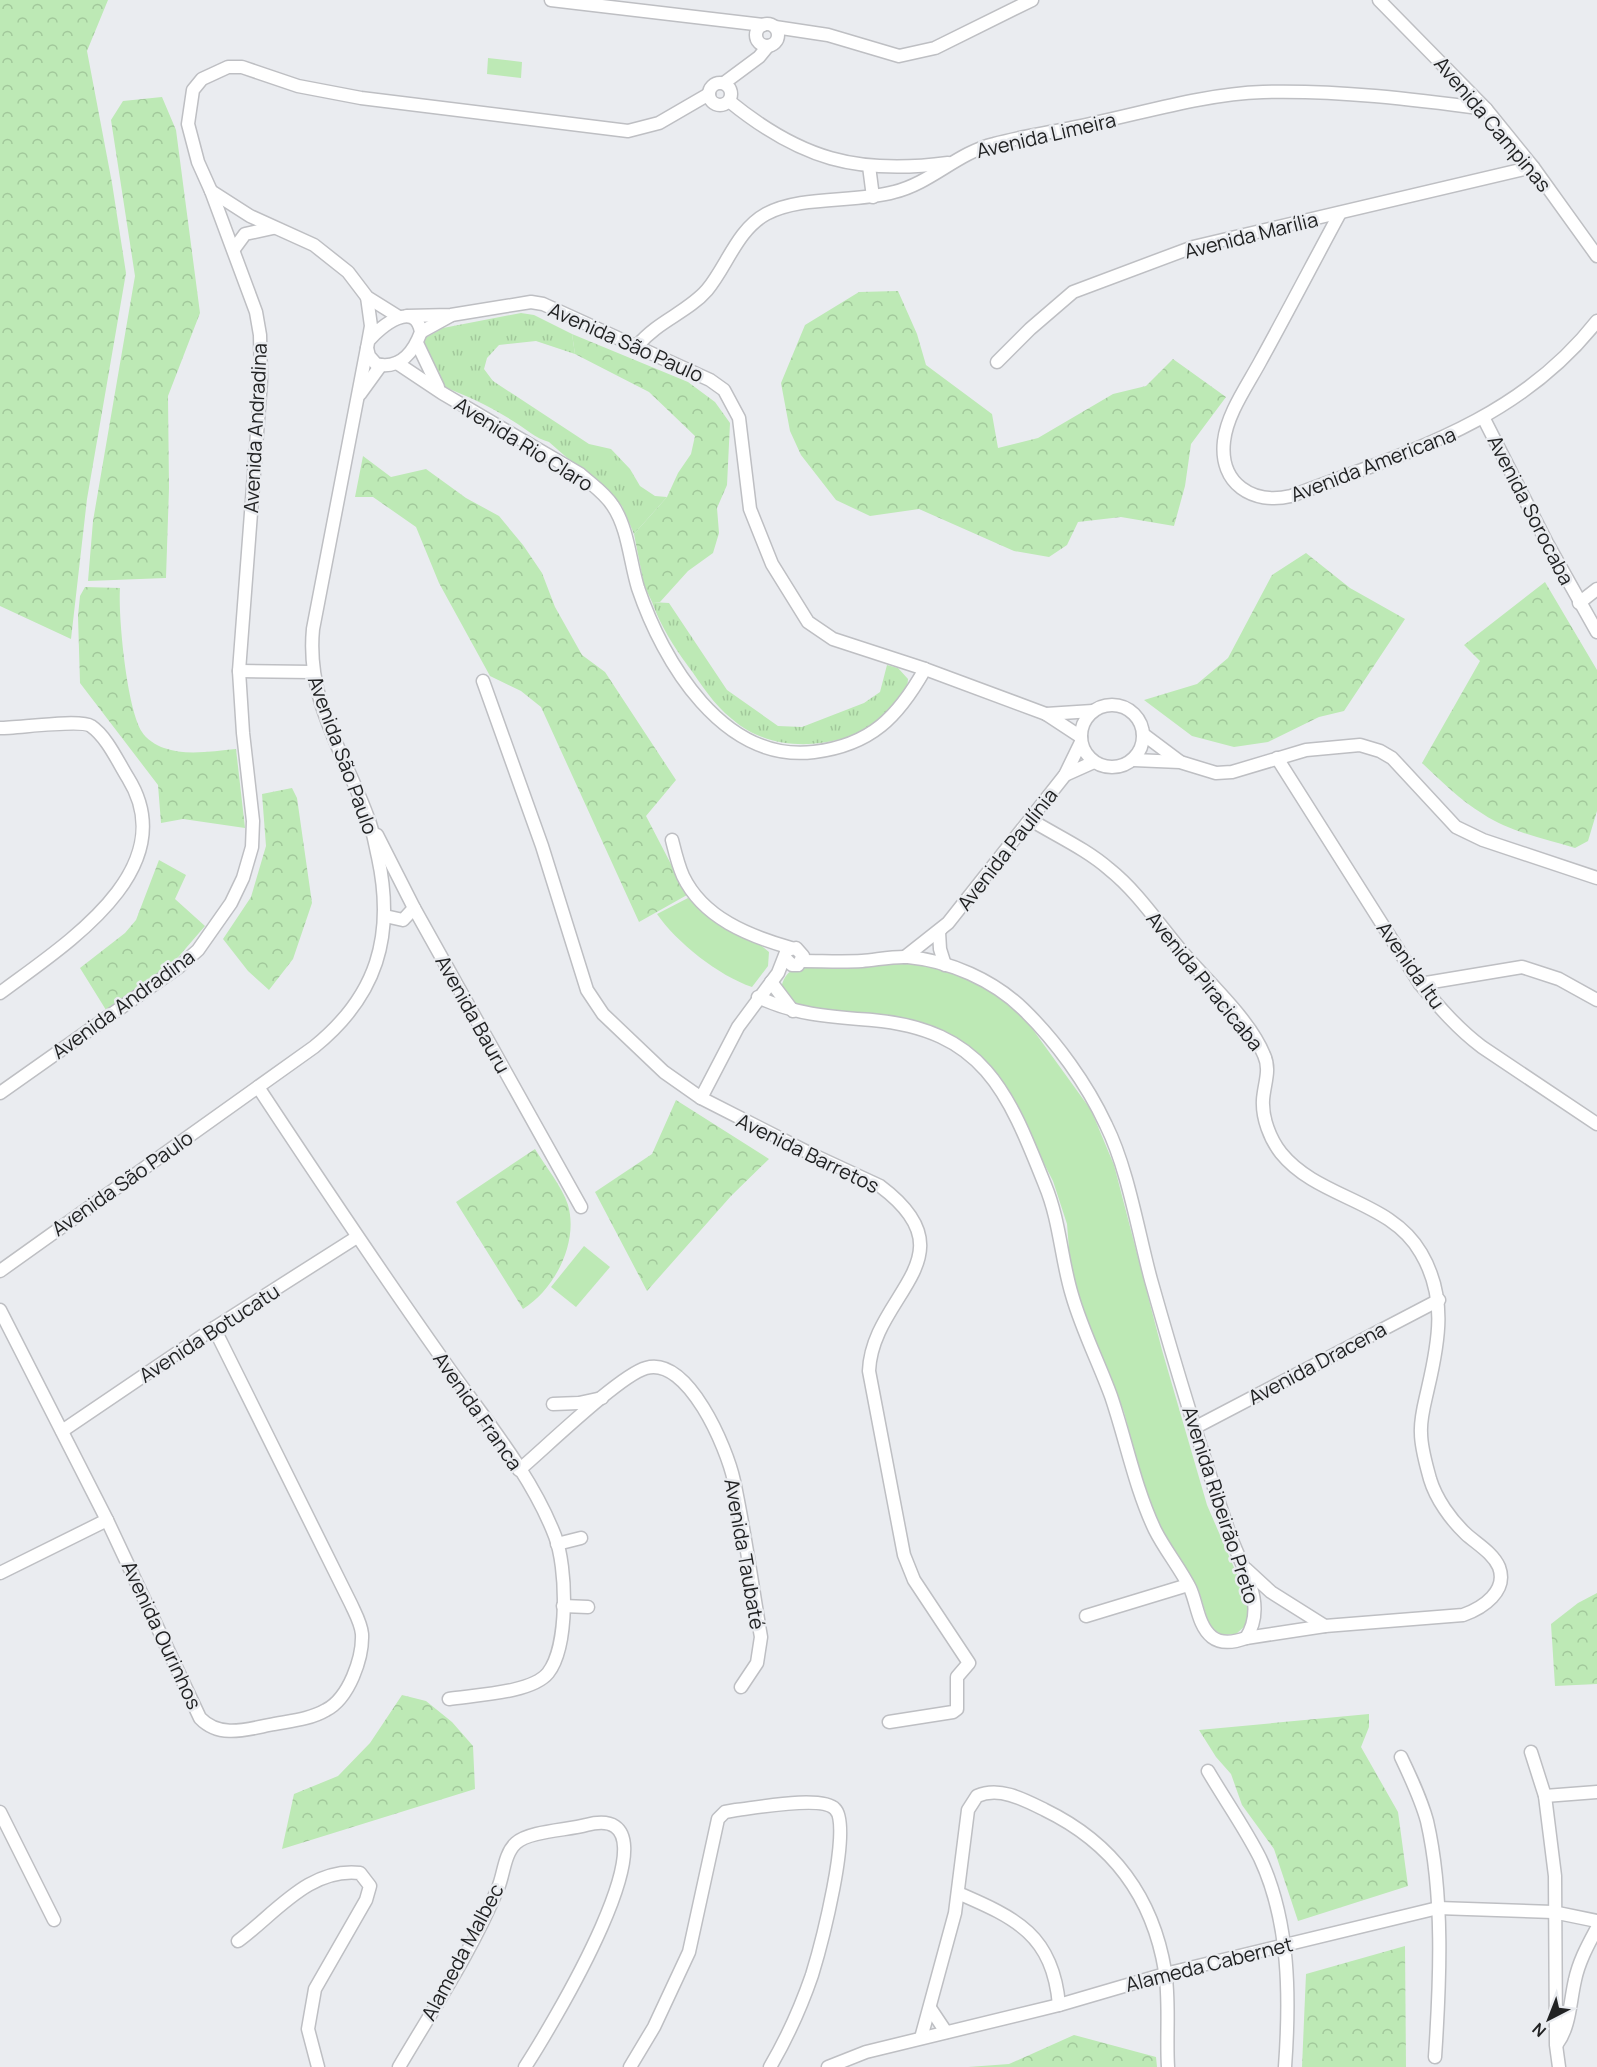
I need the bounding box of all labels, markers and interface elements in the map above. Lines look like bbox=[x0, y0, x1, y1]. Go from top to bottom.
street label: Avenida Campinas bbox=[1428, 51, 1558, 197]
street label: Avenida Limeira bbox=[973, 106, 1119, 164]
street label: Avenida Marília bbox=[1181, 205, 1321, 265]
street label: Avenida São Paulo bbox=[544, 296, 708, 388]
street label: Avenida Andradina bbox=[237, 342, 273, 514]
street label: Avenida Rio Claro bbox=[450, 391, 599, 498]
street label: Avenida Americana bbox=[1287, 420, 1459, 508]
street label: Avenida Sorocaba bbox=[1482, 431, 1580, 589]
street label: Avenida São Paulo bbox=[302, 672, 384, 838]
street label: Avenida Paulínia bbox=[951, 782, 1063, 916]
street label: Avenida Piracicaba bbox=[1140, 906, 1270, 1056]
street label: Avenida Itu bbox=[1371, 916, 1451, 1014]
street label: Avenida Andradina bbox=[46, 943, 200, 1065]
street label: Avenida Bauru bbox=[429, 950, 517, 1078]
street label: Avenida Barretos bbox=[732, 1107, 884, 1199]
street label: Avenida São Paulo bbox=[46, 1124, 198, 1242]
street label: Avenida Botucatu bbox=[133, 1277, 285, 1389]
street label: Avenida Dracena bbox=[1243, 1315, 1391, 1411]
street label: Avenida Franca bbox=[427, 1347, 529, 1475]
street label: Avenida Ribeirão Preto bbox=[1176, 1403, 1266, 1607]
street label: Avenida Taubaté bbox=[718, 1476, 772, 1632]
street label: Avenida Ourinhos bbox=[116, 1556, 208, 1714]
street label: Alameda Malbec bbox=[415, 1879, 509, 2025]
street label: Alameda Cabernet bbox=[1122, 1930, 1296, 1998]
north arrow bbox=[1519, 1989, 1579, 2049]
text: N bbox=[1527, 2018, 1551, 2042]

